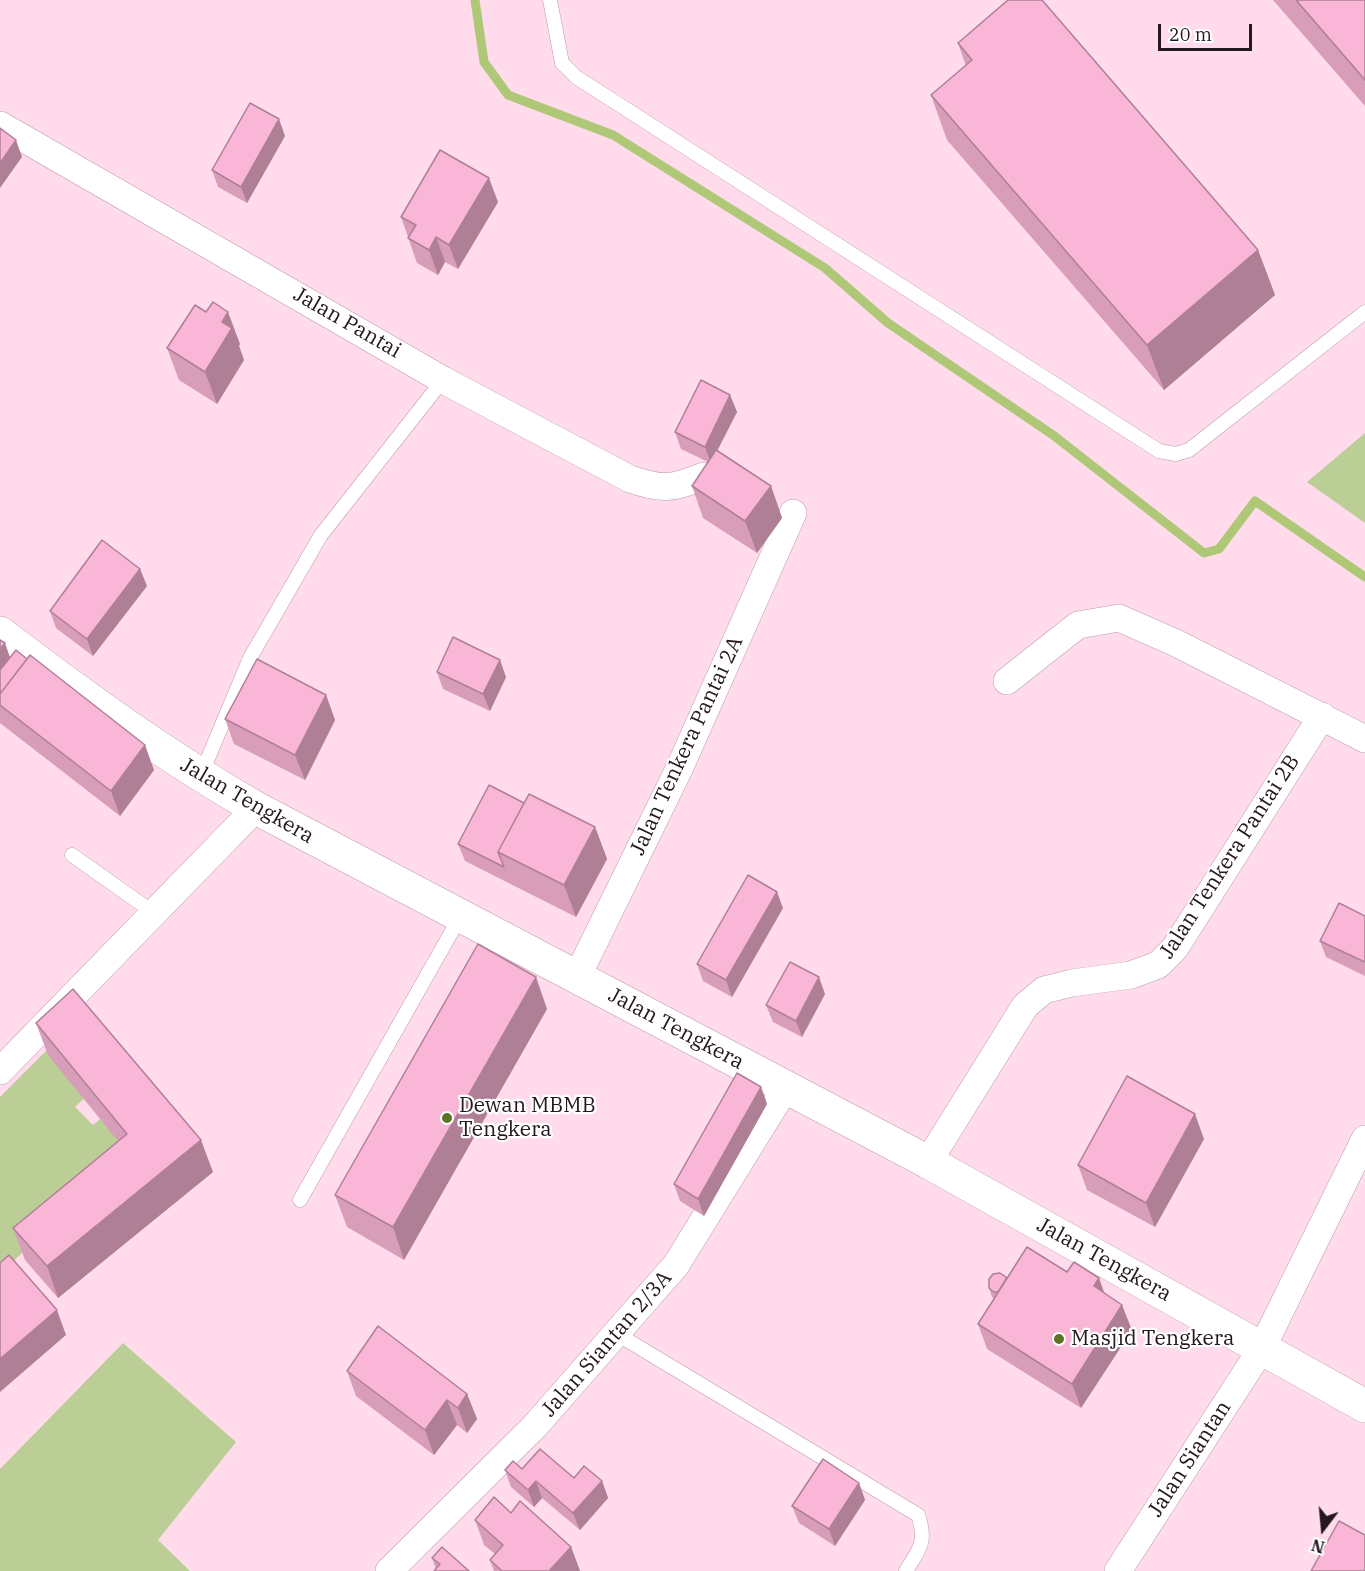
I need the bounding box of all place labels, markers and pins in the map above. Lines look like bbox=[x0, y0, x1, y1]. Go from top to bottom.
place label: Dewan MBMB Tengkera bbox=[459, 1093, 596, 1143]
marker: Dewan MBMB Tengkera bbox=[440, 1111, 454, 1125]
place label: Masjid Tengkera bbox=[1071, 1326, 1234, 1352]
marker: Masjid Tengkera bbox=[1052, 1332, 1066, 1346]

